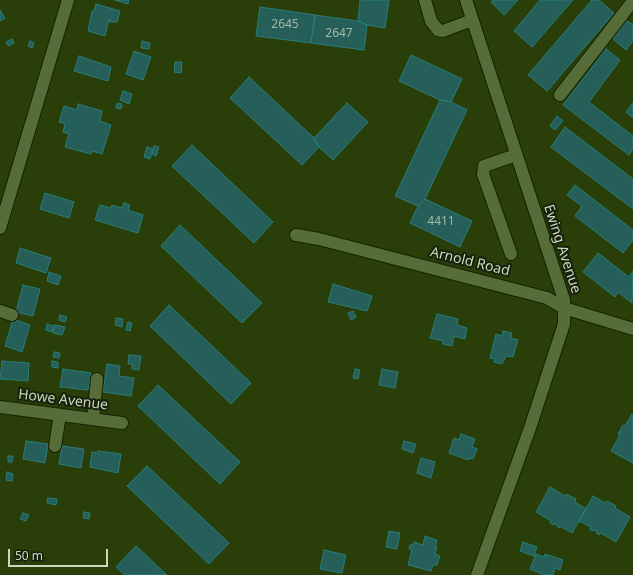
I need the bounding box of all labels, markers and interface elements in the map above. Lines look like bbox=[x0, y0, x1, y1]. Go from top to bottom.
house number: 2645 bbox=[271, 18, 299, 32]
house number: 2647 bbox=[325, 27, 353, 41]
street label: Ewing Avenue bbox=[540, 202, 584, 296]
house number: 4411 bbox=[427, 215, 455, 229]
street label: Arnold Road bbox=[428, 244, 512, 280]
street label: Howe Avenue bbox=[17, 386, 109, 414]
scale bar bbox=[10, 541, 110, 567]
text: 50 m bbox=[15, 547, 43, 564]

